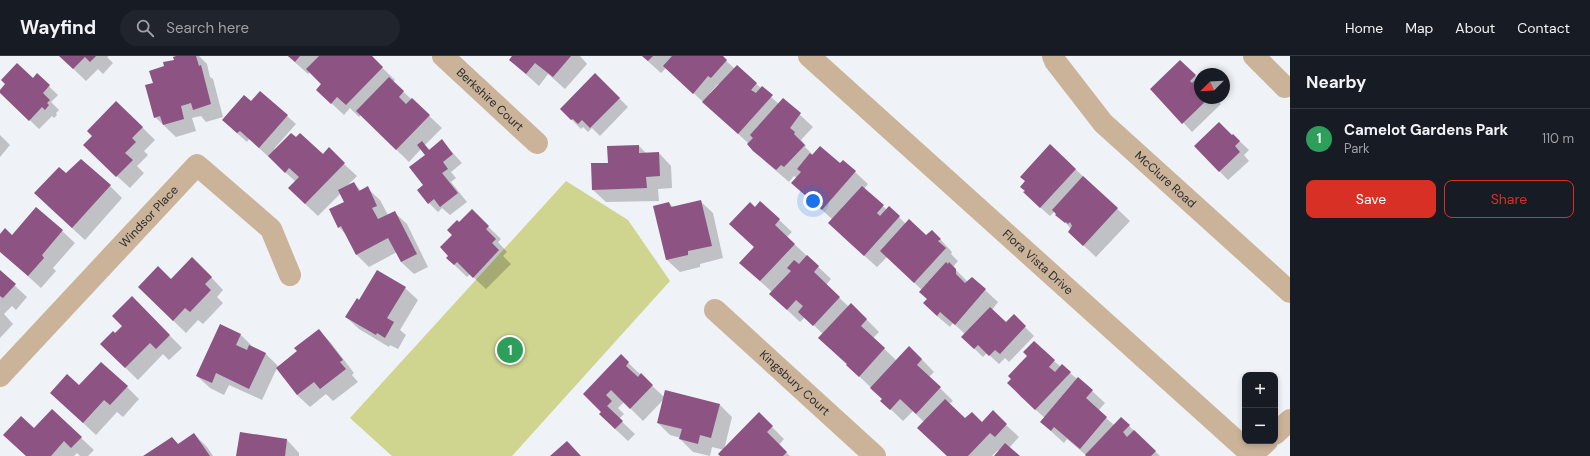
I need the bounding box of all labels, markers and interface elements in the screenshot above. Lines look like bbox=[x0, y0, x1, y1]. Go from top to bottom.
search box bbox=[120, 10, 400, 46]
text: Wayfind bbox=[20, 15, 96, 40]
icon: search bbox=[134, 17, 156, 39]
text: Search here bbox=[166, 18, 249, 38]
text: Home bbox=[1345, 19, 1383, 37]
text: Map bbox=[1405, 19, 1433, 37]
text: About bbox=[1455, 19, 1495, 37]
text: Contact bbox=[1517, 19, 1570, 37]
street label: Berkshire Court bbox=[453, 64, 527, 135]
north arrow bbox=[1194, 68, 1230, 104]
text: Nearby bbox=[1306, 71, 1366, 93]
text: Camelot Gardens Park bbox=[1344, 120, 1508, 140]
text: 1 bbox=[1317, 130, 1321, 147]
text: 110 m bbox=[1542, 130, 1574, 147]
text: Park bbox=[1344, 140, 1370, 157]
street label: McClure Road bbox=[1131, 148, 1200, 211]
button: Save bbox=[1306, 180, 1436, 218]
button: Share bbox=[1444, 180, 1574, 218]
street label: Windsor Place bbox=[116, 182, 182, 251]
your location bbox=[803, 191, 823, 211]
street label: Flora Vista Drive bbox=[999, 226, 1077, 298]
pin: 1 bbox=[497, 335, 523, 365]
street label: Kingsbury Court bbox=[756, 347, 834, 419]
map controls bbox=[1242, 372, 1278, 444]
button: + bbox=[1242, 372, 1278, 408]
button: − bbox=[1242, 408, 1278, 444]

